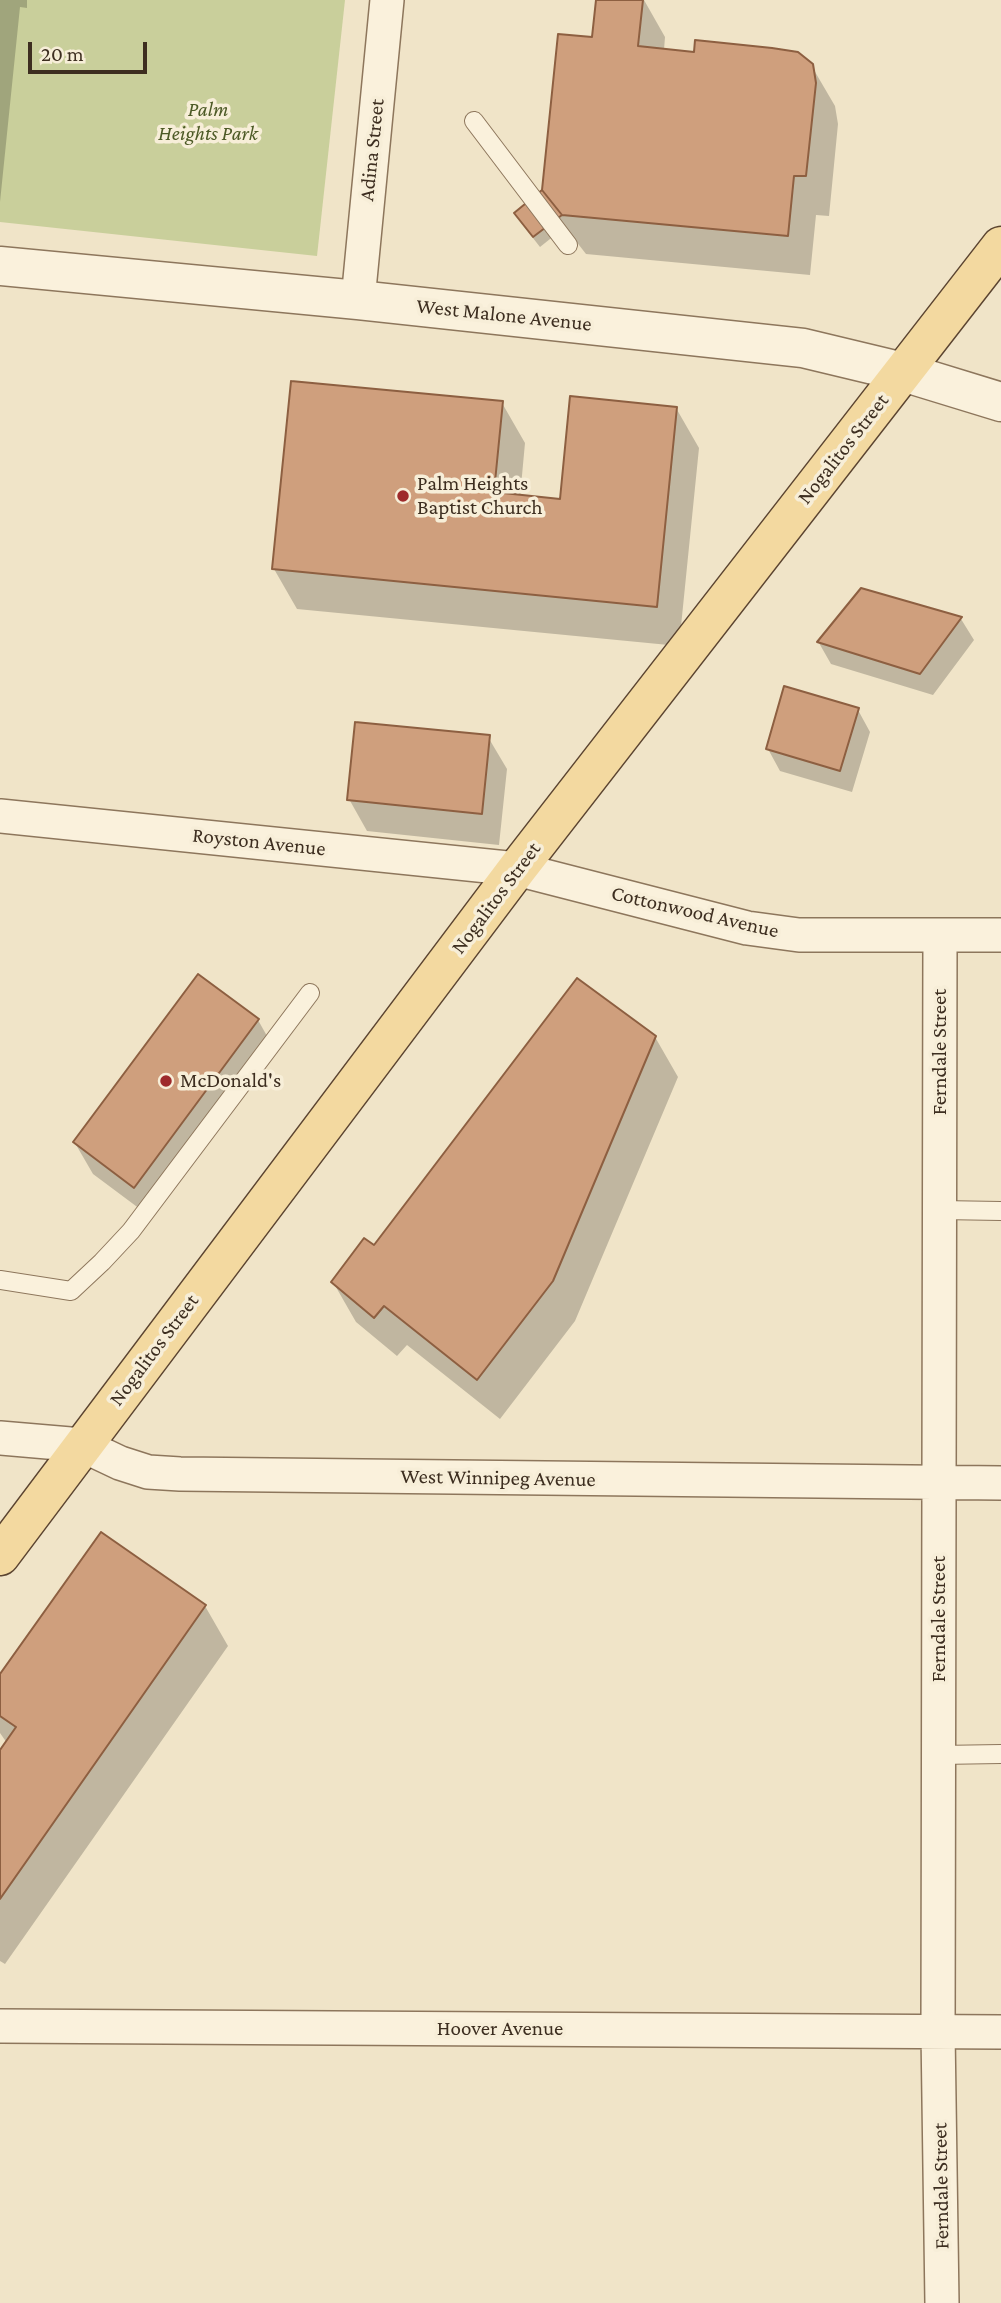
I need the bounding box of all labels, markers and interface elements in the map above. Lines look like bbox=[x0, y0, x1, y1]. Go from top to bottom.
scale bar bbox=[32, 28, 150, 72]
text: 20 m bbox=[41, 42, 84, 66]
park label: Palm Heights Park bbox=[158, 97, 258, 147]
street label: Adina Street bbox=[354, 98, 390, 202]
street label: West Malone Avenue bbox=[415, 293, 593, 337]
street label: Nogalitos Street bbox=[792, 389, 894, 509]
place label: Palm Heights Baptist Church bbox=[417, 471, 543, 521]
marker: Palm Heights Baptist Church bbox=[395, 488, 411, 504]
street label: Royston Avenue bbox=[191, 822, 327, 862]
street label: Nogalitos Street bbox=[446, 837, 546, 959]
street label: Cottonwood Avenue bbox=[609, 880, 781, 944]
street label: Ferndale Street bbox=[927, 989, 953, 1115]
place label: McDonald's bbox=[180, 1068, 281, 1094]
marker: McDonald's bbox=[158, 1073, 174, 1089]
street label: Nogalitos Street bbox=[104, 1289, 204, 1411]
street label: West Winnipeg Avenue bbox=[400, 1464, 596, 1492]
street label: Ferndale Street bbox=[926, 1556, 952, 1682]
street label: Hoover Avenue bbox=[437, 2016, 563, 2042]
street label: Ferndale Street bbox=[927, 2123, 955, 2249]

